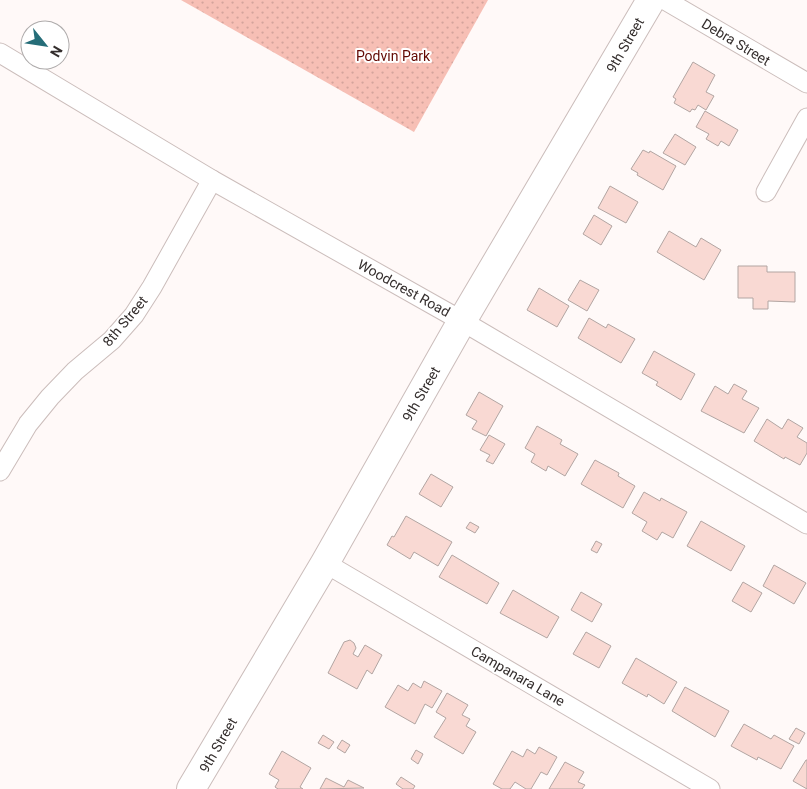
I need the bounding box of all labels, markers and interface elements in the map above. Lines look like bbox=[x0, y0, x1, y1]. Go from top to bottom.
street label: 9th Street bbox=[603, 14, 647, 75]
street label: Debra Street bbox=[699, 15, 773, 69]
north arrow bbox=[20, 20, 70, 70]
text: N bbox=[47, 43, 66, 60]
park label: Podvin Park bbox=[356, 48, 431, 64]
street label: Woodcrest Road bbox=[355, 256, 453, 320]
street label: 8th Street bbox=[99, 292, 151, 349]
street label: 9th Street bbox=[399, 363, 443, 424]
street label: Campanara Lane bbox=[468, 643, 568, 709]
street label: 9th Street bbox=[196, 714, 240, 775]

